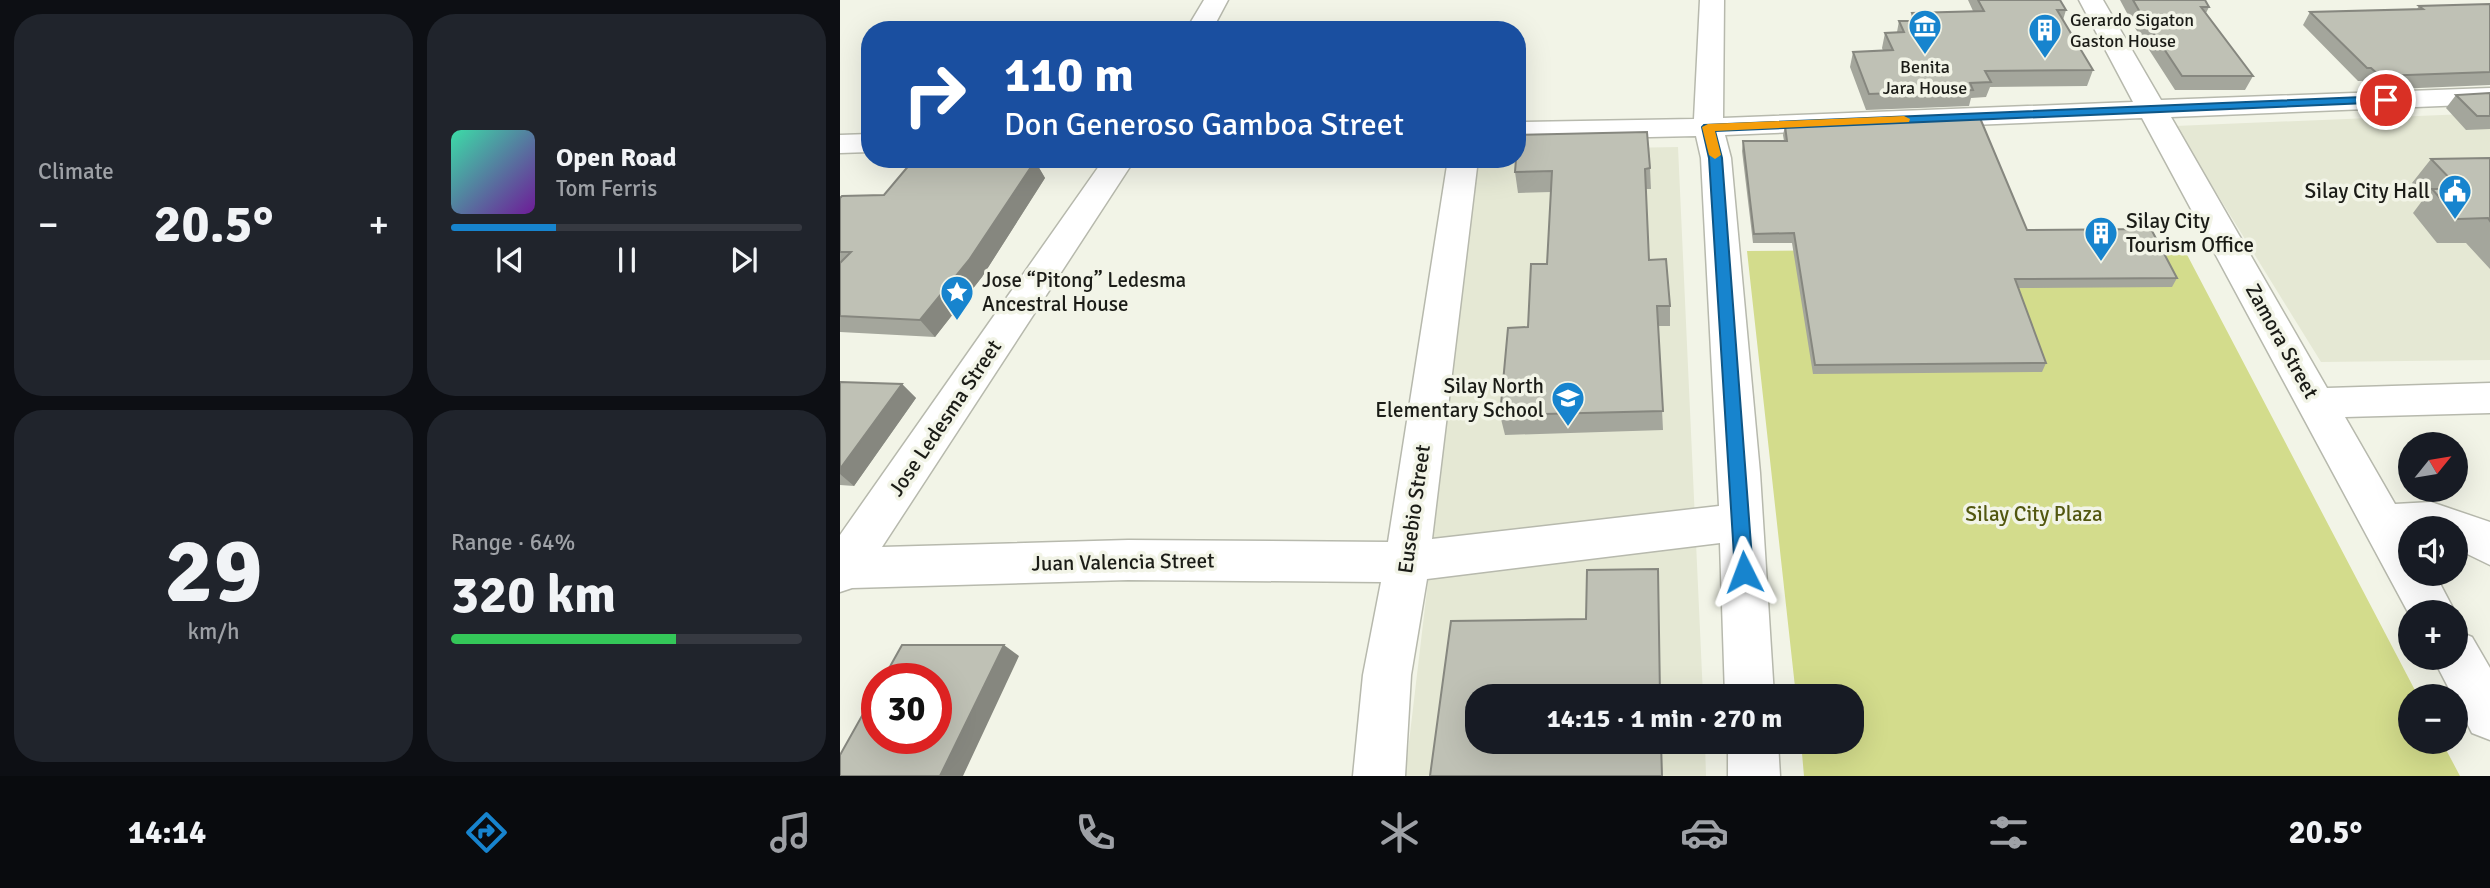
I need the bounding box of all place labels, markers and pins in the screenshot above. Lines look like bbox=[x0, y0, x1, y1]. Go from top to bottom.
museum icon: Benita Jara House bbox=[1906, 7, 1944, 56]
place label: Gerardo Sigaton Gaston House bbox=[2070, 9, 2194, 52]
building icon: Gerardo Sigaton Gaston House bbox=[2026, 11, 2064, 60]
place label: Benita Jara House bbox=[1883, 56, 1967, 99]
pin bbox=[2356, 70, 2416, 130]
public building icon: Silay City Hall bbox=[2436, 172, 2474, 221]
place label: Silay City Hall bbox=[2305, 178, 2430, 204]
place label: Silay City Tourism Office bbox=[2126, 208, 2254, 258]
building icon: Silay City Tourism Office bbox=[2082, 214, 2120, 263]
place label: Jose “Pitong” Ledesma Ancestral House bbox=[982, 267, 1186, 317]
place icon: Jose “Pitong” Ledesma Ancestral House bbox=[938, 273, 976, 322]
place label: Silay North Elementary School bbox=[1375, 373, 1544, 423]
school or university icon: Silay North Elementary School bbox=[1549, 379, 1587, 428]

